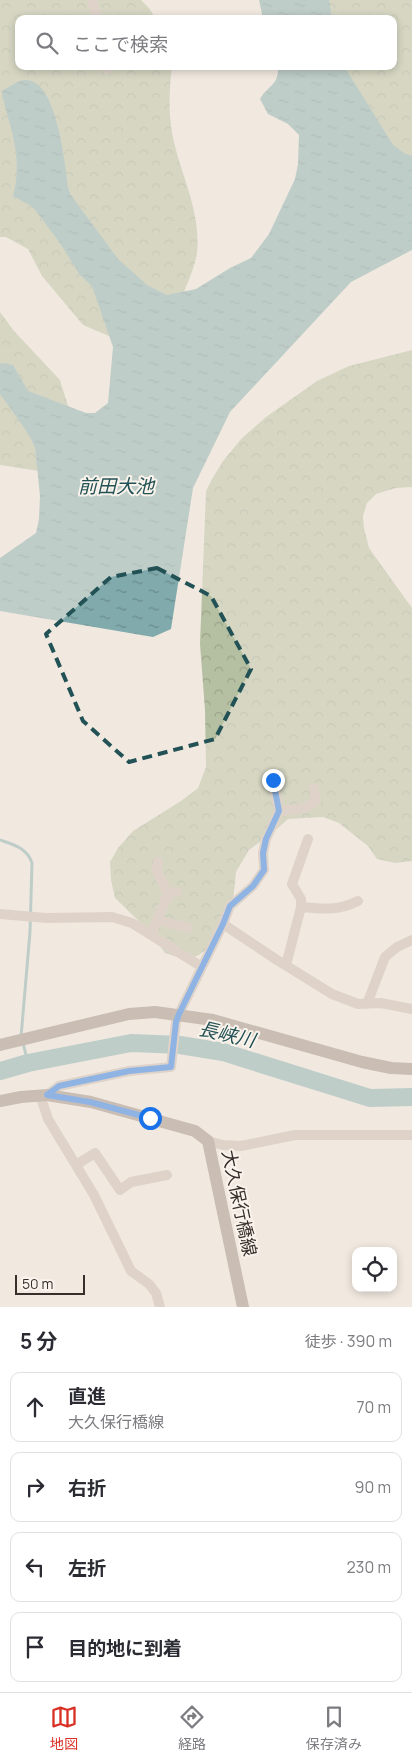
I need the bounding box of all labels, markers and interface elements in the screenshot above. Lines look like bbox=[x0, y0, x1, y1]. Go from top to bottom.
search box bbox=[15, 15, 397, 70]
icon: search bbox=[33, 29, 61, 57]
text: ここで検索 bbox=[73, 31, 168, 57]
water label: 前田大池 bbox=[78, 473, 156, 499]
route end bbox=[262, 769, 285, 792]
water label: 長峡川 bbox=[196, 1015, 260, 1054]
route start bbox=[139, 1107, 162, 1130]
street label: 大久保行橋線 bbox=[217, 1147, 263, 1258]
map controls bbox=[352, 1247, 397, 1292]
button: locate bbox=[352, 1247, 397, 1292]
scale bar bbox=[15, 1272, 85, 1295]
text: 50 m bbox=[22, 1274, 53, 1293]
text: 5 分 bbox=[20, 1327, 58, 1355]
text: 徒歩 · 390 m bbox=[305, 1330, 392, 1352]
text: 直進 bbox=[68, 1383, 106, 1409]
icon: ahead bbox=[21, 1393, 49, 1421]
text: 70 m bbox=[356, 1396, 391, 1418]
text: 大久保行橋線 bbox=[68, 1411, 164, 1433]
icon: right bbox=[21, 1473, 49, 1501]
text: 右折 bbox=[68, 1475, 106, 1501]
text: 90 m bbox=[355, 1476, 391, 1498]
icon: left bbox=[21, 1553, 49, 1581]
text: 左折 bbox=[68, 1555, 106, 1581]
text: 230 m bbox=[347, 1556, 391, 1578]
icon: arrive bbox=[21, 1633, 49, 1661]
text: 目的地に到着 bbox=[68, 1635, 182, 1661]
tab: 地図 bbox=[50, 1703, 78, 1753]
tab: 経路 bbox=[178, 1703, 206, 1753]
tab: 保存済み bbox=[306, 1703, 362, 1753]

